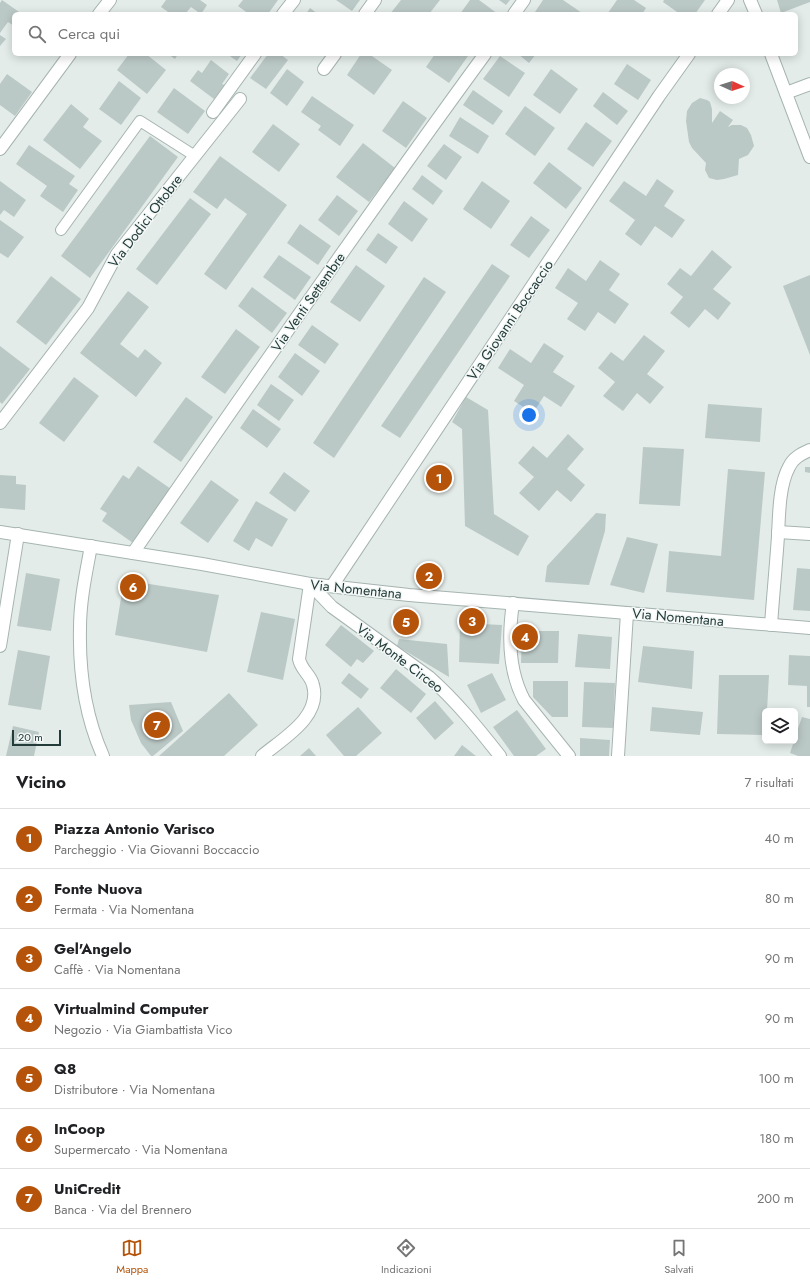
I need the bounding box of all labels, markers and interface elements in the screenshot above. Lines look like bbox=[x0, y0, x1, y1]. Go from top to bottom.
search box bbox=[12, 12, 798, 56]
icon: search bbox=[26, 23, 48, 45]
text: Cerca qui bbox=[58, 23, 120, 45]
north arrow bbox=[714, 68, 750, 104]
street label: Via Dodici Ottobre bbox=[103, 170, 187, 272]
street label: Via Venti Settembre bbox=[266, 248, 350, 356]
street label: Via Giovanni Boccaccio bbox=[462, 255, 558, 384]
your location bbox=[519, 405, 539, 425]
pin: 1 bbox=[426, 463, 452, 493]
pin: 2 bbox=[416, 561, 442, 591]
pin: 6 bbox=[120, 572, 146, 602]
street label: Via Nomentana bbox=[309, 574, 403, 604]
street label: Via Nomentana bbox=[631, 603, 725, 631]
pin: 3 bbox=[459, 606, 485, 636]
pin: 5 bbox=[393, 607, 419, 637]
street label: Via Monte Circeo bbox=[352, 619, 448, 698]
pin: 4 bbox=[512, 622, 538, 652]
map controls bbox=[762, 708, 798, 744]
button: layers bbox=[762, 708, 798, 744]
pin: 7 bbox=[144, 710, 170, 740]
scale bar bbox=[12, 728, 61, 747]
text: 20 m bbox=[18, 729, 43, 745]
text: Vicino bbox=[16, 770, 66, 794]
text: 7 risultati bbox=[745, 773, 794, 792]
text: Piazza Antonio Varisco bbox=[54, 818, 215, 840]
text: 1 bbox=[26, 829, 32, 848]
text: 40 m bbox=[765, 829, 794, 848]
text: Parcheggio · Via Giovanni Boccaccio bbox=[54, 840, 259, 859]
text: Fonte Nuova bbox=[54, 878, 142, 900]
text: 2 bbox=[25, 889, 33, 908]
text: 80 m bbox=[765, 889, 794, 908]
text: Fermata · Via Nomentana bbox=[54, 900, 194, 919]
text: Gel'Angelo bbox=[54, 938, 132, 960]
text: 3 bbox=[25, 949, 33, 968]
text: 90 m bbox=[765, 949, 794, 968]
text: Caffè · Via Nomentana bbox=[54, 960, 180, 979]
text: Virtualmind Computer bbox=[54, 998, 209, 1020]
text: 4 bbox=[24, 1009, 34, 1028]
text: 90 m bbox=[765, 1009, 794, 1028]
text: Negozio · Via Giambattista Vico bbox=[54, 1020, 232, 1039]
text: Q8 bbox=[54, 1058, 76, 1080]
text: 5 bbox=[25, 1069, 33, 1088]
text: 100 m bbox=[759, 1069, 794, 1088]
text: Distributore · Via Nomentana bbox=[54, 1080, 215, 1099]
text: InCoop bbox=[54, 1118, 105, 1140]
text: 6 bbox=[25, 1129, 33, 1148]
text: 180 m bbox=[759, 1129, 794, 1148]
text: Supermercato · Via Nomentana bbox=[54, 1140, 227, 1159]
text: UniCredit bbox=[54, 1178, 121, 1200]
text: 7 bbox=[25, 1189, 33, 1208]
text: 200 m bbox=[757, 1189, 794, 1208]
text: Banca · Via del Brennero bbox=[54, 1200, 192, 1219]
tab: Mappa bbox=[116, 1237, 148, 1277]
tab: Indicazioni bbox=[381, 1237, 432, 1277]
tab: Salvati bbox=[664, 1237, 694, 1277]

